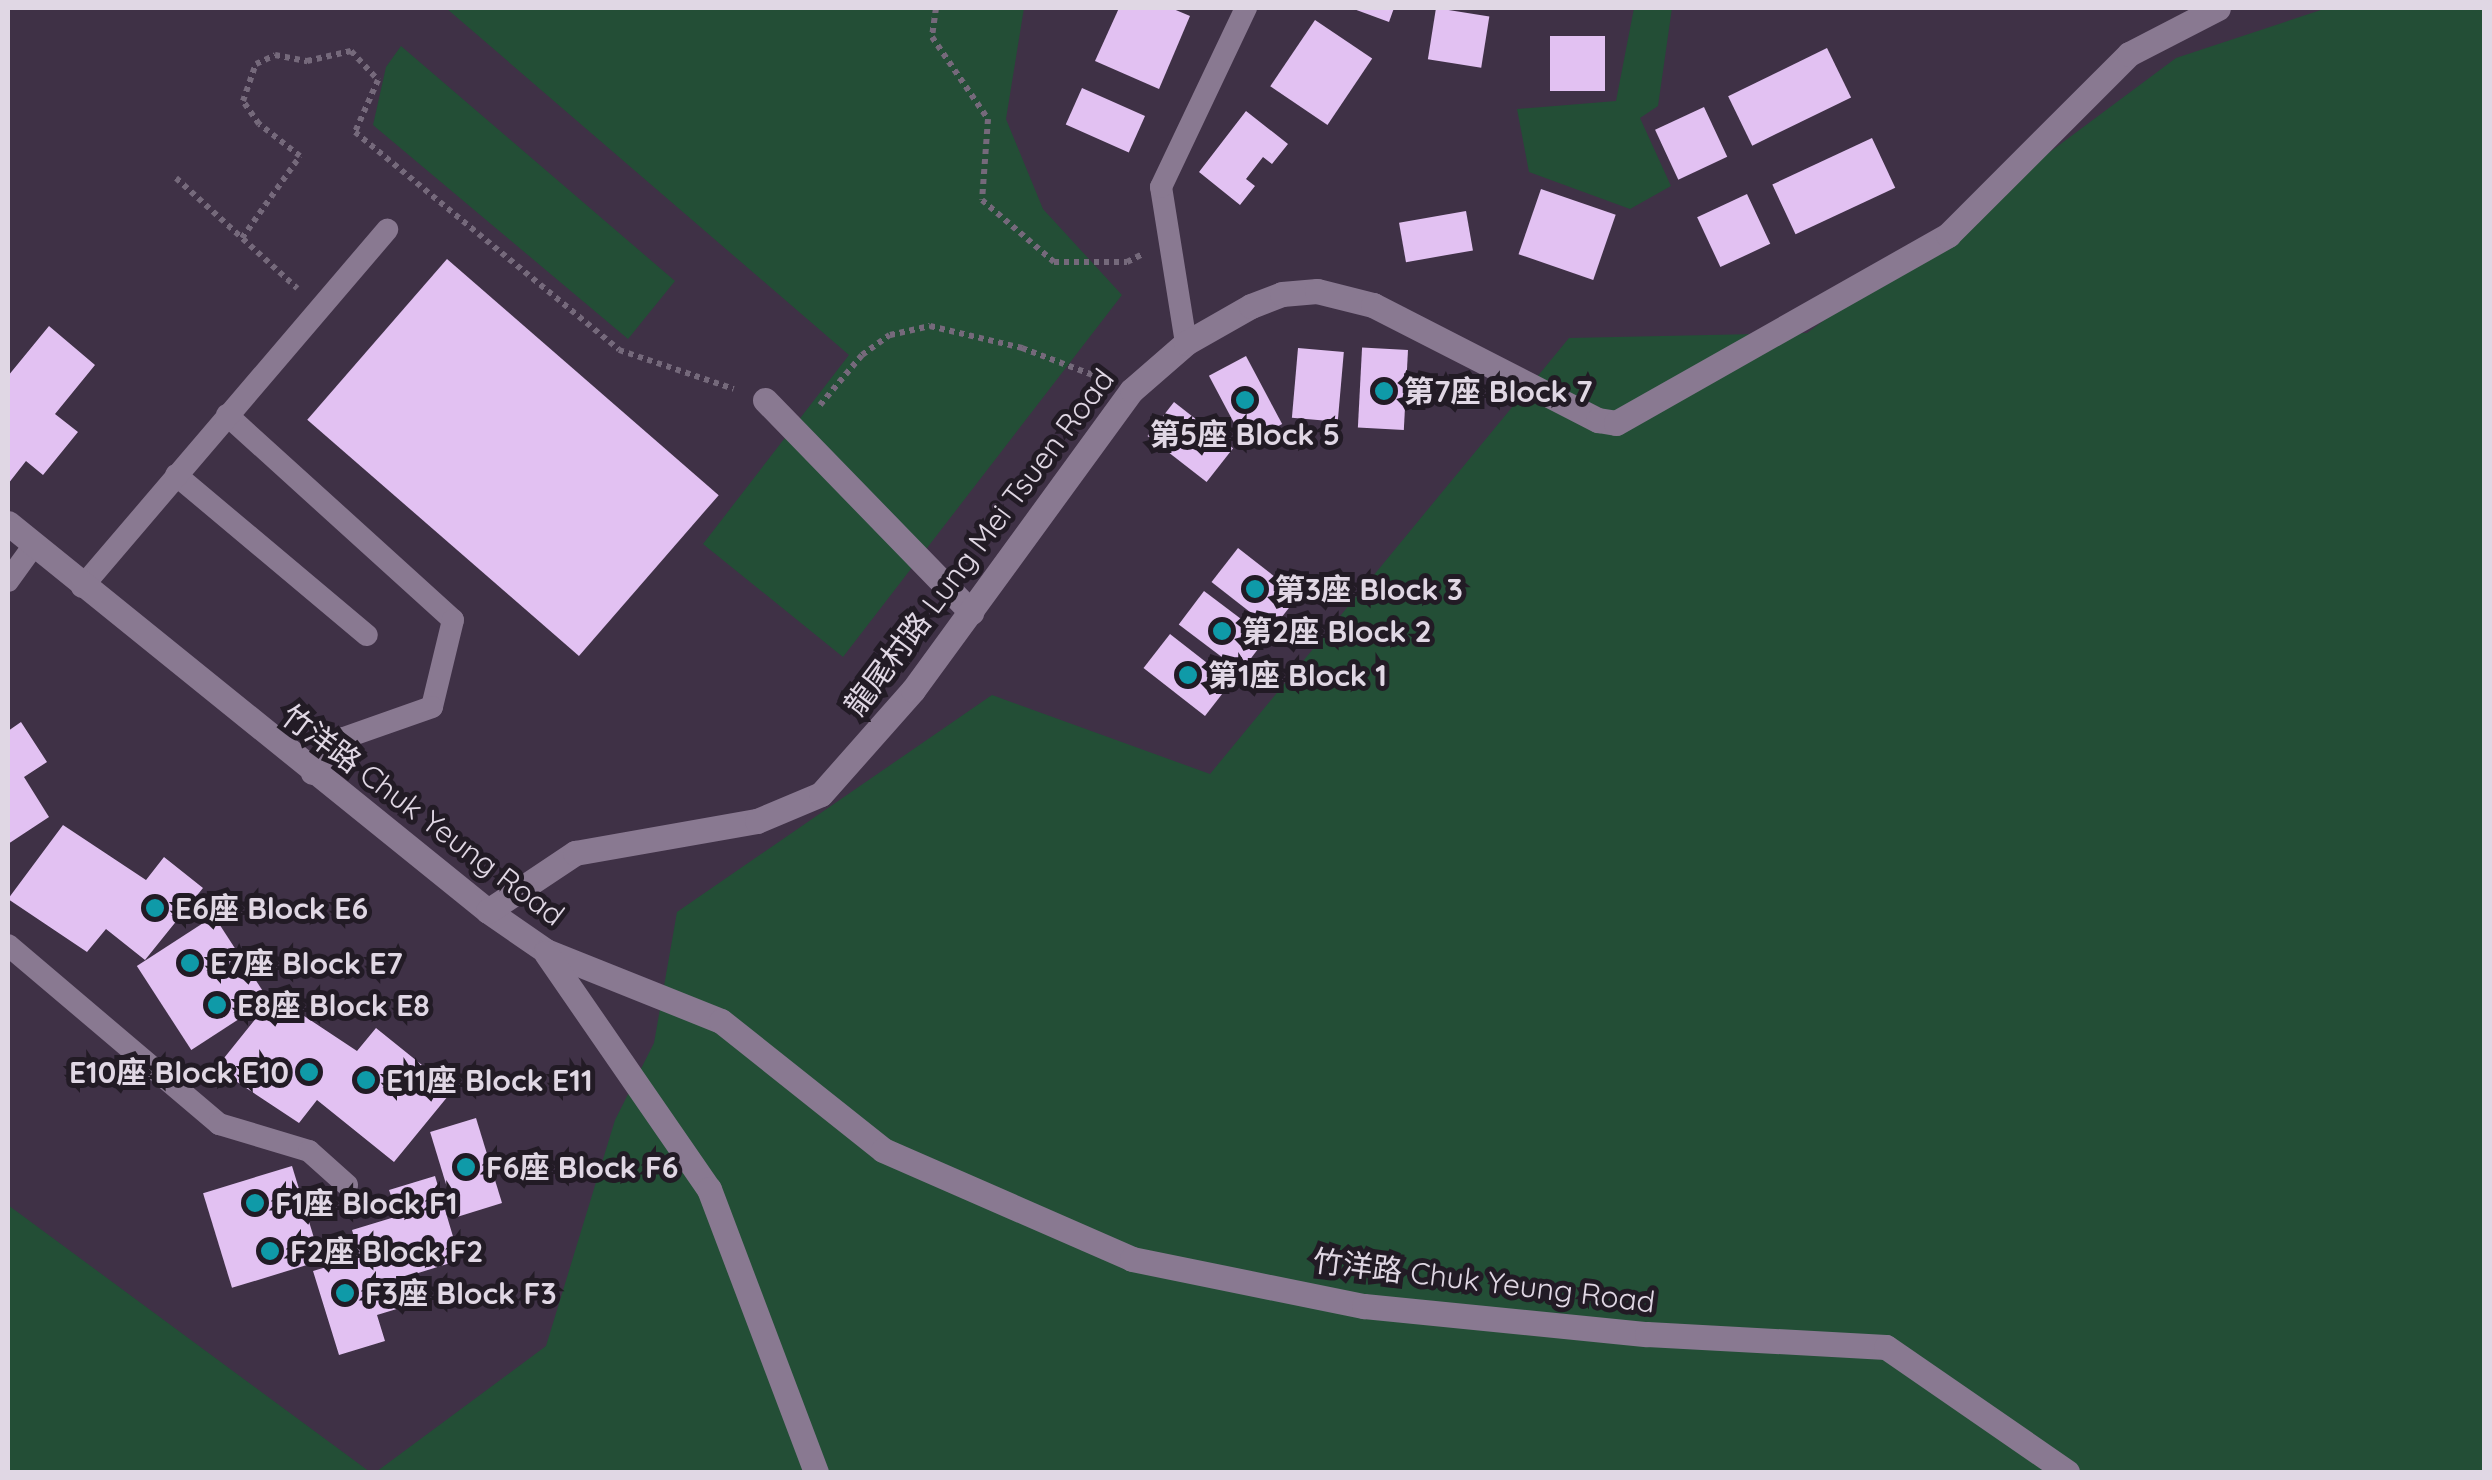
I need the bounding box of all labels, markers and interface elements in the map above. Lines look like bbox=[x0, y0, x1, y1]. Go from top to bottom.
street label: 龍尾村路 Lung Mei Tsuen Road bbox=[837, 362, 1121, 722]
place label: 第7座 Block 7 bbox=[1404, 373, 1592, 409]
marker: 第7座 Block 7 bbox=[1373, 380, 1395, 402]
marker: 第5座 Block 5 bbox=[1234, 389, 1256, 411]
place label: 第5座 Block 5 bbox=[1150, 416, 1340, 452]
place label: 第3座 Block 3 bbox=[1275, 571, 1463, 607]
marker: 第3座 Block 3 bbox=[1244, 578, 1266, 600]
place label: 第2座 Block 2 bbox=[1242, 613, 1432, 649]
marker: 第2座 Block 2 bbox=[1211, 620, 1233, 642]
place label: 第1座 Block 1 bbox=[1208, 657, 1387, 693]
marker: 第1座 Block 1 bbox=[1177, 664, 1199, 686]
street label: 竹洋路 Chuk Yeung Road bbox=[275, 697, 571, 933]
place label: E6座 Block E6 bbox=[175, 890, 368, 926]
marker: E6座 Block E6 bbox=[144, 897, 166, 919]
place label: E7座 Block E7 bbox=[210, 945, 403, 981]
marker: E7座 Block E7 bbox=[179, 952, 201, 974]
place label: E8座 Block E8 bbox=[237, 987, 430, 1023]
marker: E8座 Block E8 bbox=[206, 994, 228, 1016]
place label: E10座 Block E10 bbox=[69, 1054, 289, 1090]
marker: E10座 Block E10 bbox=[298, 1061, 320, 1083]
place label: E11座 Block E11 bbox=[386, 1062, 593, 1098]
marker: E11座 Block E11 bbox=[355, 1069, 377, 1091]
place label: F6座 Block F6 bbox=[486, 1149, 678, 1185]
marker: F6座 Block F6 bbox=[455, 1156, 477, 1178]
place label: F1座 Block F1 bbox=[275, 1185, 458, 1221]
marker: F1座 Block F1 bbox=[244, 1192, 266, 1214]
place label: F2座 Block F2 bbox=[290, 1233, 483, 1269]
marker: F2座 Block F2 bbox=[259, 1240, 281, 1262]
street label: 竹洋路 Chuk Yeung Road bbox=[1311, 1242, 1657, 1320]
place label: F3座 Block F3 bbox=[365, 1275, 556, 1311]
marker: F3座 Block F3 bbox=[334, 1282, 356, 1304]

